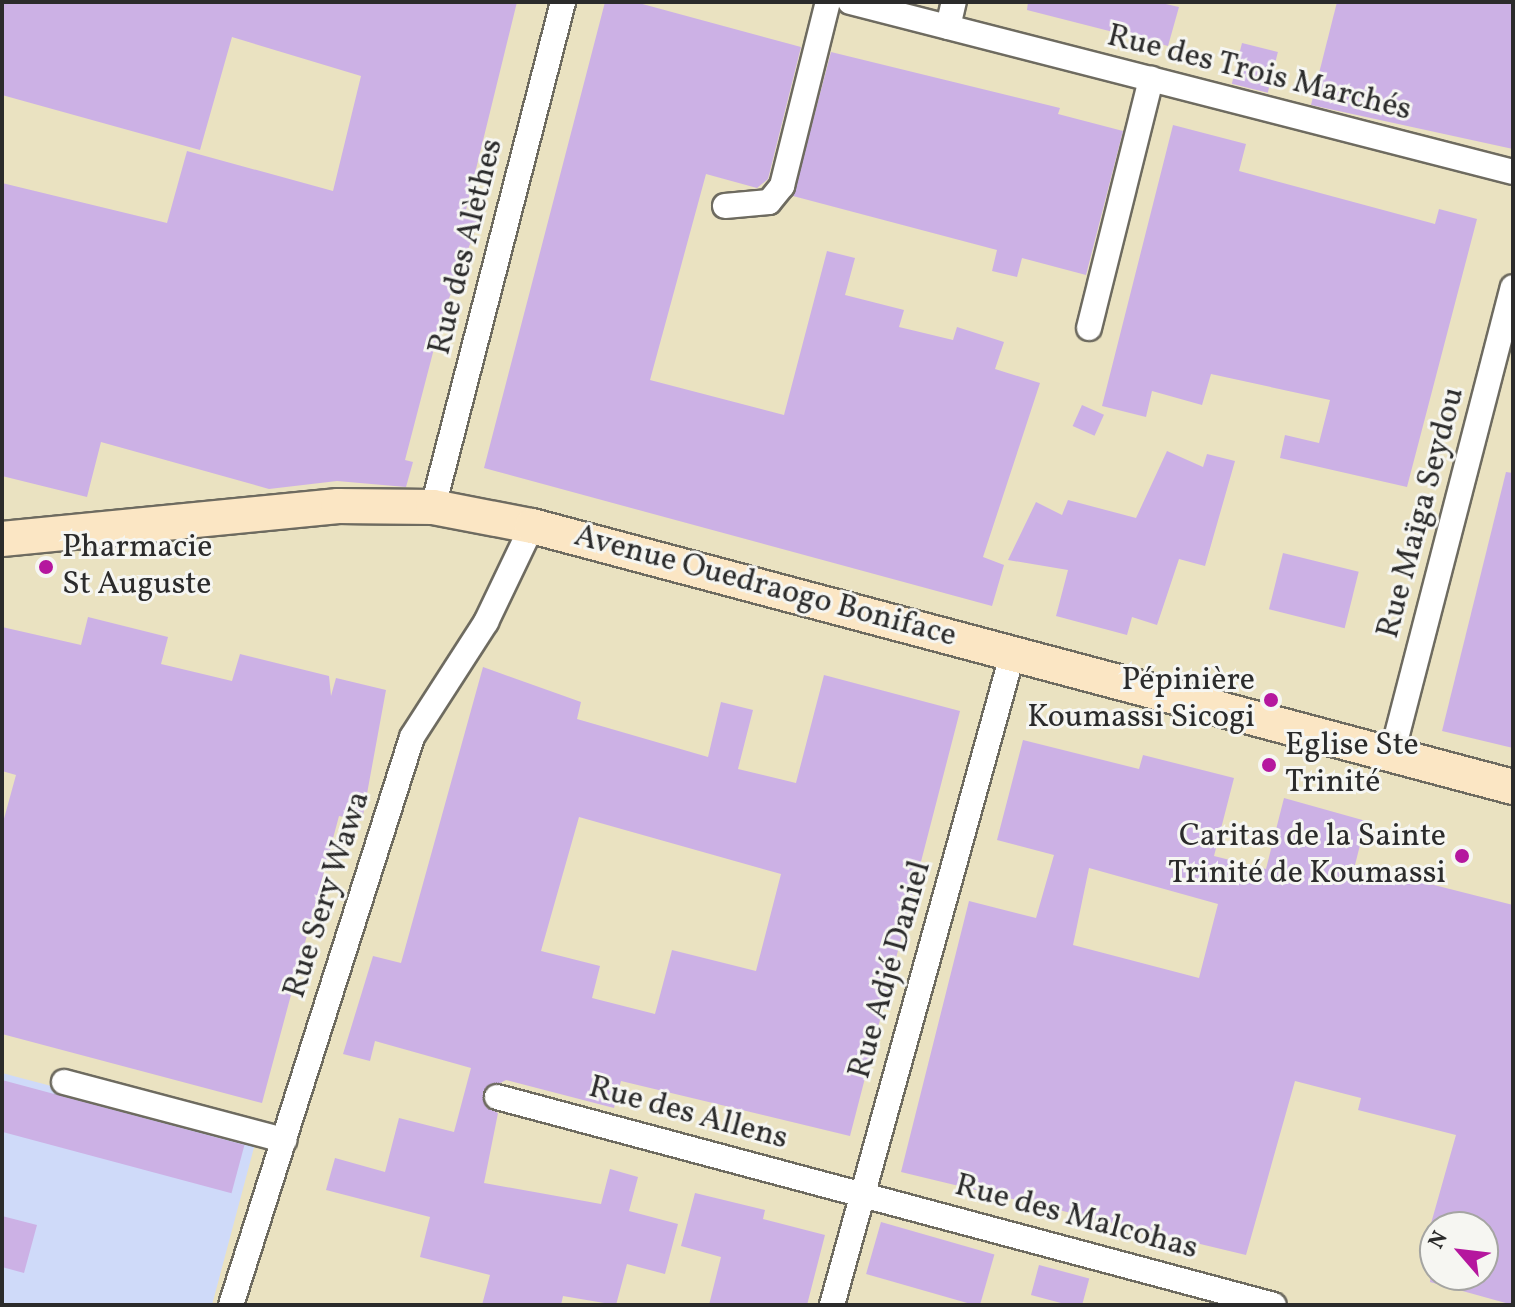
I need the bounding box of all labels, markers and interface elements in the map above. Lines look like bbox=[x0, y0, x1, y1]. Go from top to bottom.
street label: Rue des Trois Marchés bbox=[1103, 18, 1415, 130]
street label: Rue des Alèthes bbox=[422, 135, 512, 359]
street label: Rue Maïga Seydou bbox=[1370, 383, 1474, 643]
street label: Avenue Ouedraogo Boniface bbox=[570, 517, 960, 657]
place label: Pharmacie St Auguste bbox=[62, 530, 212, 605]
marker: Pharmacie St Auguste bbox=[37, 558, 55, 576]
place label: Pépinière Koumassi Sicogi bbox=[1027, 663, 1255, 738]
marker: Pépinière Koumassi Sicogi bbox=[1262, 691, 1280, 709]
place label: Eglise Ste Trinité bbox=[1285, 728, 1419, 803]
marker: Eglise Ste Trinité bbox=[1260, 756, 1278, 774]
street label: Rue Sery Wawa bbox=[276, 786, 380, 1004]
place label: Caritas de la Sainte Trinité de Koumassi bbox=[1168, 819, 1446, 894]
marker: Caritas de la Sainte Trinité de Koumassi bbox=[1453, 847, 1471, 865]
street label: Rue Adjé Daniel bbox=[842, 857, 940, 1083]
street label: Rue des Allens bbox=[584, 1069, 792, 1159]
street label: Rue des Malcohas bbox=[950, 1167, 1202, 1269]
north arrow bbox=[1419, 1211, 1499, 1291]
text: N bbox=[1422, 1226, 1457, 1255]

